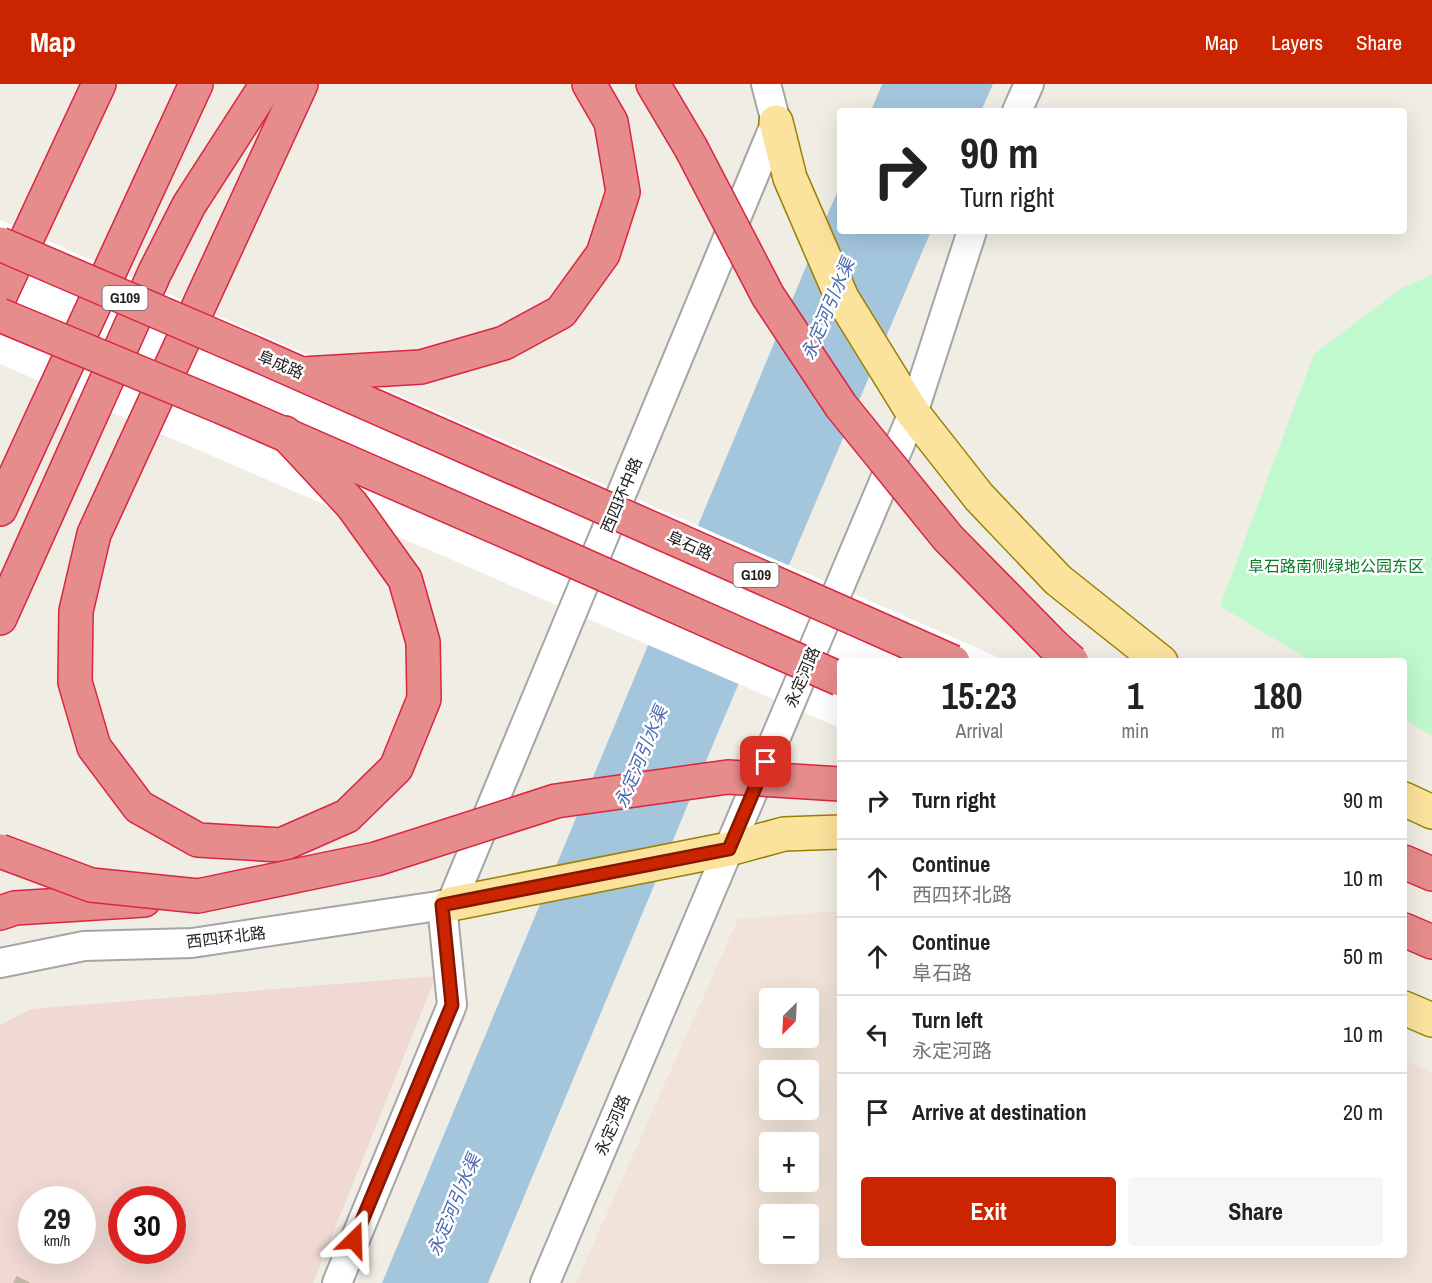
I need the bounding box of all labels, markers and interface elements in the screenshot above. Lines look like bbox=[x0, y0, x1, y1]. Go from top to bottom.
text: Map bbox=[30, 23, 76, 61]
text: Map bbox=[1205, 28, 1238, 57]
text: Layers bbox=[1271, 28, 1323, 57]
text: Share bbox=[1356, 28, 1402, 57]
text: 90 m bbox=[960, 125, 1039, 181]
icon: right bbox=[861, 132, 939, 210]
text: Turn right bbox=[960, 179, 1054, 215]
water label: 永定河引水渠 bbox=[795, 251, 861, 363]
road number: G109 bbox=[102, 286, 148, 310]
street label: 阜成路 bbox=[255, 344, 307, 384]
street label: 西四环中路 bbox=[595, 454, 647, 536]
street label: 阜石路 bbox=[664, 525, 716, 565]
park label: 阜石路南侧绿地公园东区 bbox=[1248, 555, 1424, 577]
road number: G109 bbox=[734, 563, 778, 587]
street label: 永定河路 bbox=[779, 643, 825, 711]
text: 15:23 bbox=[941, 672, 1017, 720]
text: 1 bbox=[1127, 672, 1143, 720]
text: 180 bbox=[1253, 672, 1303, 720]
water label: 永定河引水渠 bbox=[608, 699, 674, 811]
text: Arrival bbox=[956, 717, 1003, 744]
text: min bbox=[1121, 717, 1149, 744]
text: m bbox=[1271, 717, 1285, 744]
pin bbox=[740, 736, 791, 787]
icon: arrive bbox=[749, 745, 782, 778]
icon: right bbox=[861, 784, 894, 817]
text: Turn right bbox=[912, 785, 996, 815]
text: 90 m bbox=[1343, 785, 1383, 815]
text: Continue bbox=[912, 849, 990, 879]
icon: ahead bbox=[861, 862, 894, 895]
text: 10 m bbox=[1343, 863, 1383, 893]
text: 西四环北路 bbox=[912, 881, 1012, 908]
street label: 西四环北路 bbox=[185, 921, 267, 953]
text: Continue bbox=[912, 927, 990, 957]
icon: ahead bbox=[861, 940, 894, 973]
text: 50 m bbox=[1343, 941, 1383, 971]
text: 阜石路 bbox=[912, 959, 972, 986]
north arrow bbox=[759, 988, 819, 1048]
map controls bbox=[759, 988, 819, 1264]
text: Turn left bbox=[912, 1005, 983, 1035]
icon: left bbox=[861, 1018, 894, 1051]
text: 10 m bbox=[1343, 1019, 1383, 1049]
text: 永定河路 bbox=[912, 1037, 992, 1064]
button: search bbox=[759, 1060, 819, 1120]
street label: 永定河路 bbox=[589, 1091, 635, 1159]
icon: arrive bbox=[861, 1096, 894, 1129]
text: Arrive at destination bbox=[912, 1097, 1086, 1127]
text: 20 m bbox=[1343, 1097, 1383, 1127]
button: + bbox=[759, 1132, 819, 1192]
water label: 永定河引水渠 bbox=[421, 1147, 487, 1259]
button: Exit bbox=[861, 1177, 1116, 1246]
button: Share bbox=[1128, 1177, 1383, 1246]
speed limit sign: 30 bbox=[108, 1186, 186, 1264]
text: 29 bbox=[43, 1198, 71, 1238]
button: − bbox=[759, 1204, 819, 1264]
position arrow bbox=[322, 1208, 386, 1272]
text: km/h bbox=[44, 1230, 70, 1251]

